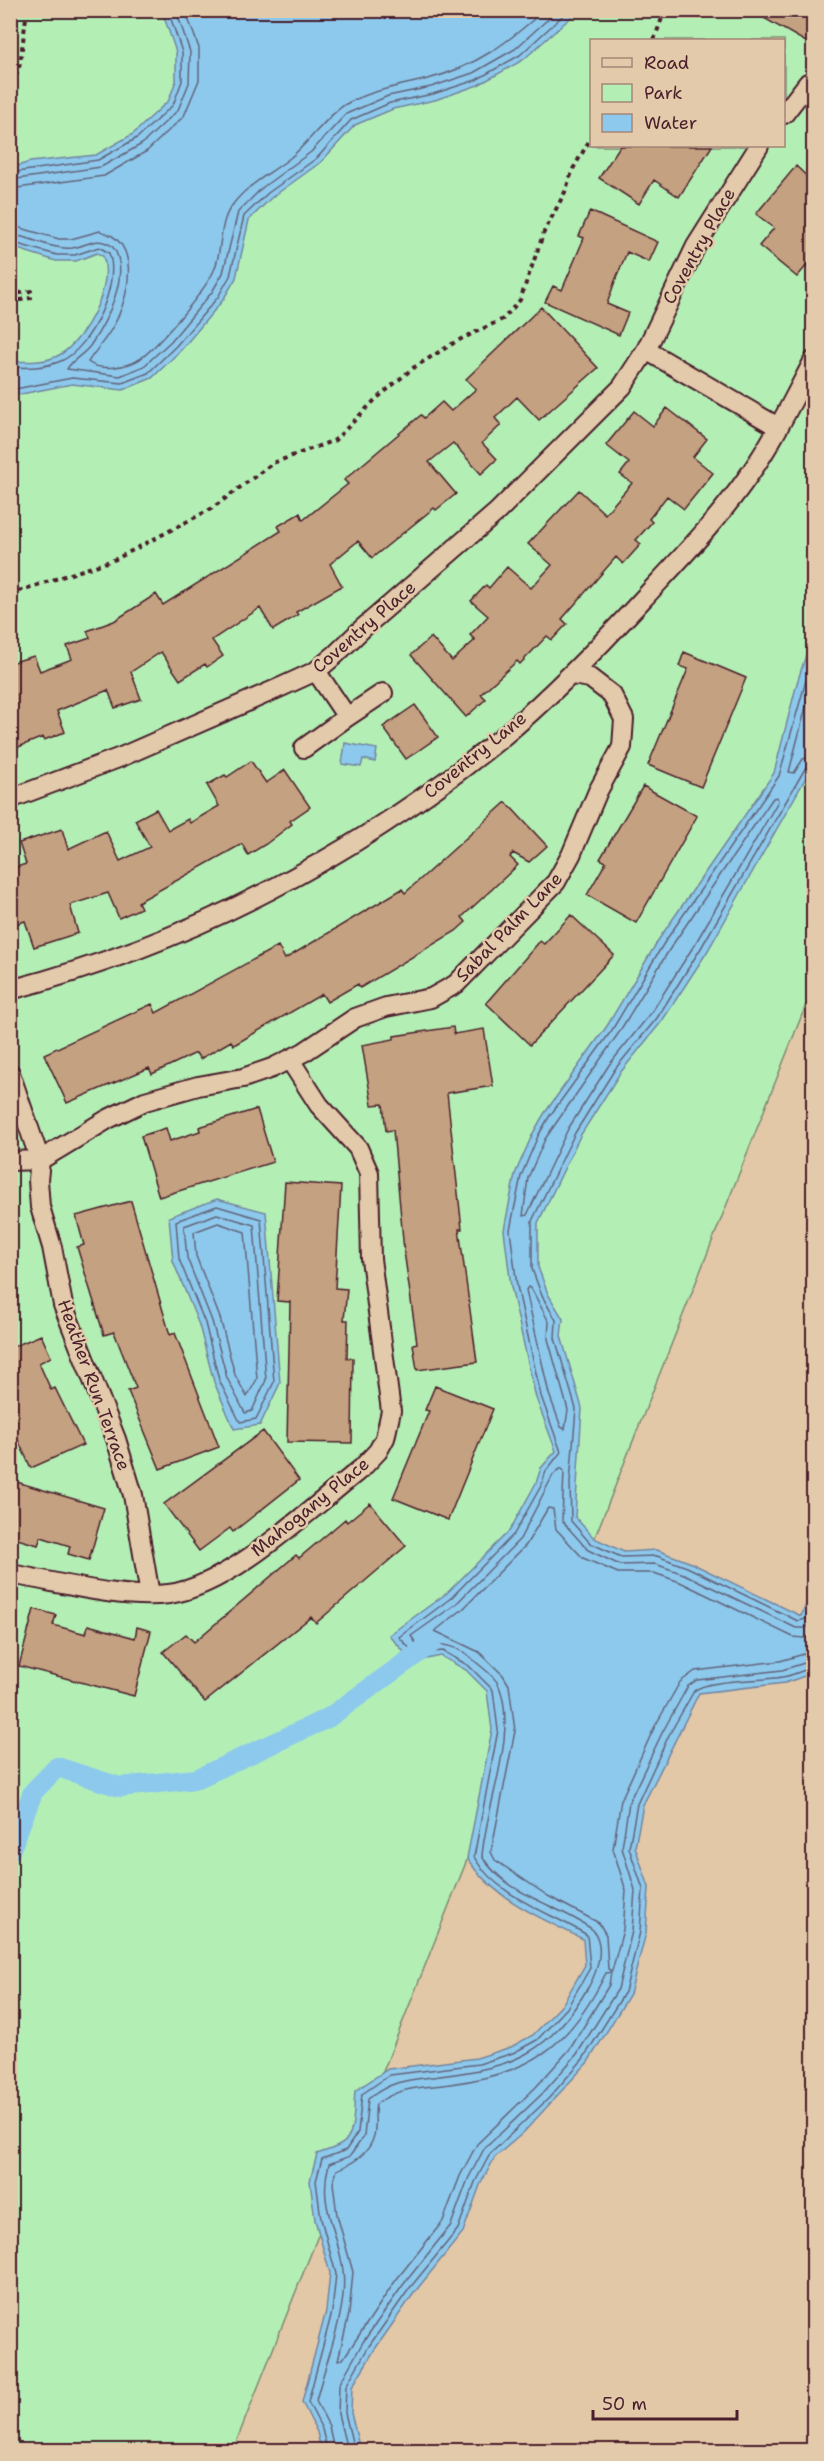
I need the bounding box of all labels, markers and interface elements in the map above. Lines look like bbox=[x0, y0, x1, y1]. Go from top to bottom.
legend bbox=[590, 39, 785, 147]
text: Road bbox=[644, 51, 689, 75]
text: Park bbox=[644, 81, 683, 105]
text: Water bbox=[644, 111, 697, 135]
street label: Coventry Place bbox=[657, 184, 741, 308]
street label: Coventry Place bbox=[307, 575, 421, 679]
street label: Coventry Lane bbox=[419, 706, 531, 804]
street label: Sabal Palm Lane bbox=[450, 867, 568, 987]
street label: Heather Run Terrace bbox=[52, 1296, 136, 1474]
street label: Mahogany Place bbox=[246, 1452, 374, 1562]
scale bar bbox=[593, 2383, 737, 2421]
text: 50 m bbox=[602, 2392, 647, 2416]

